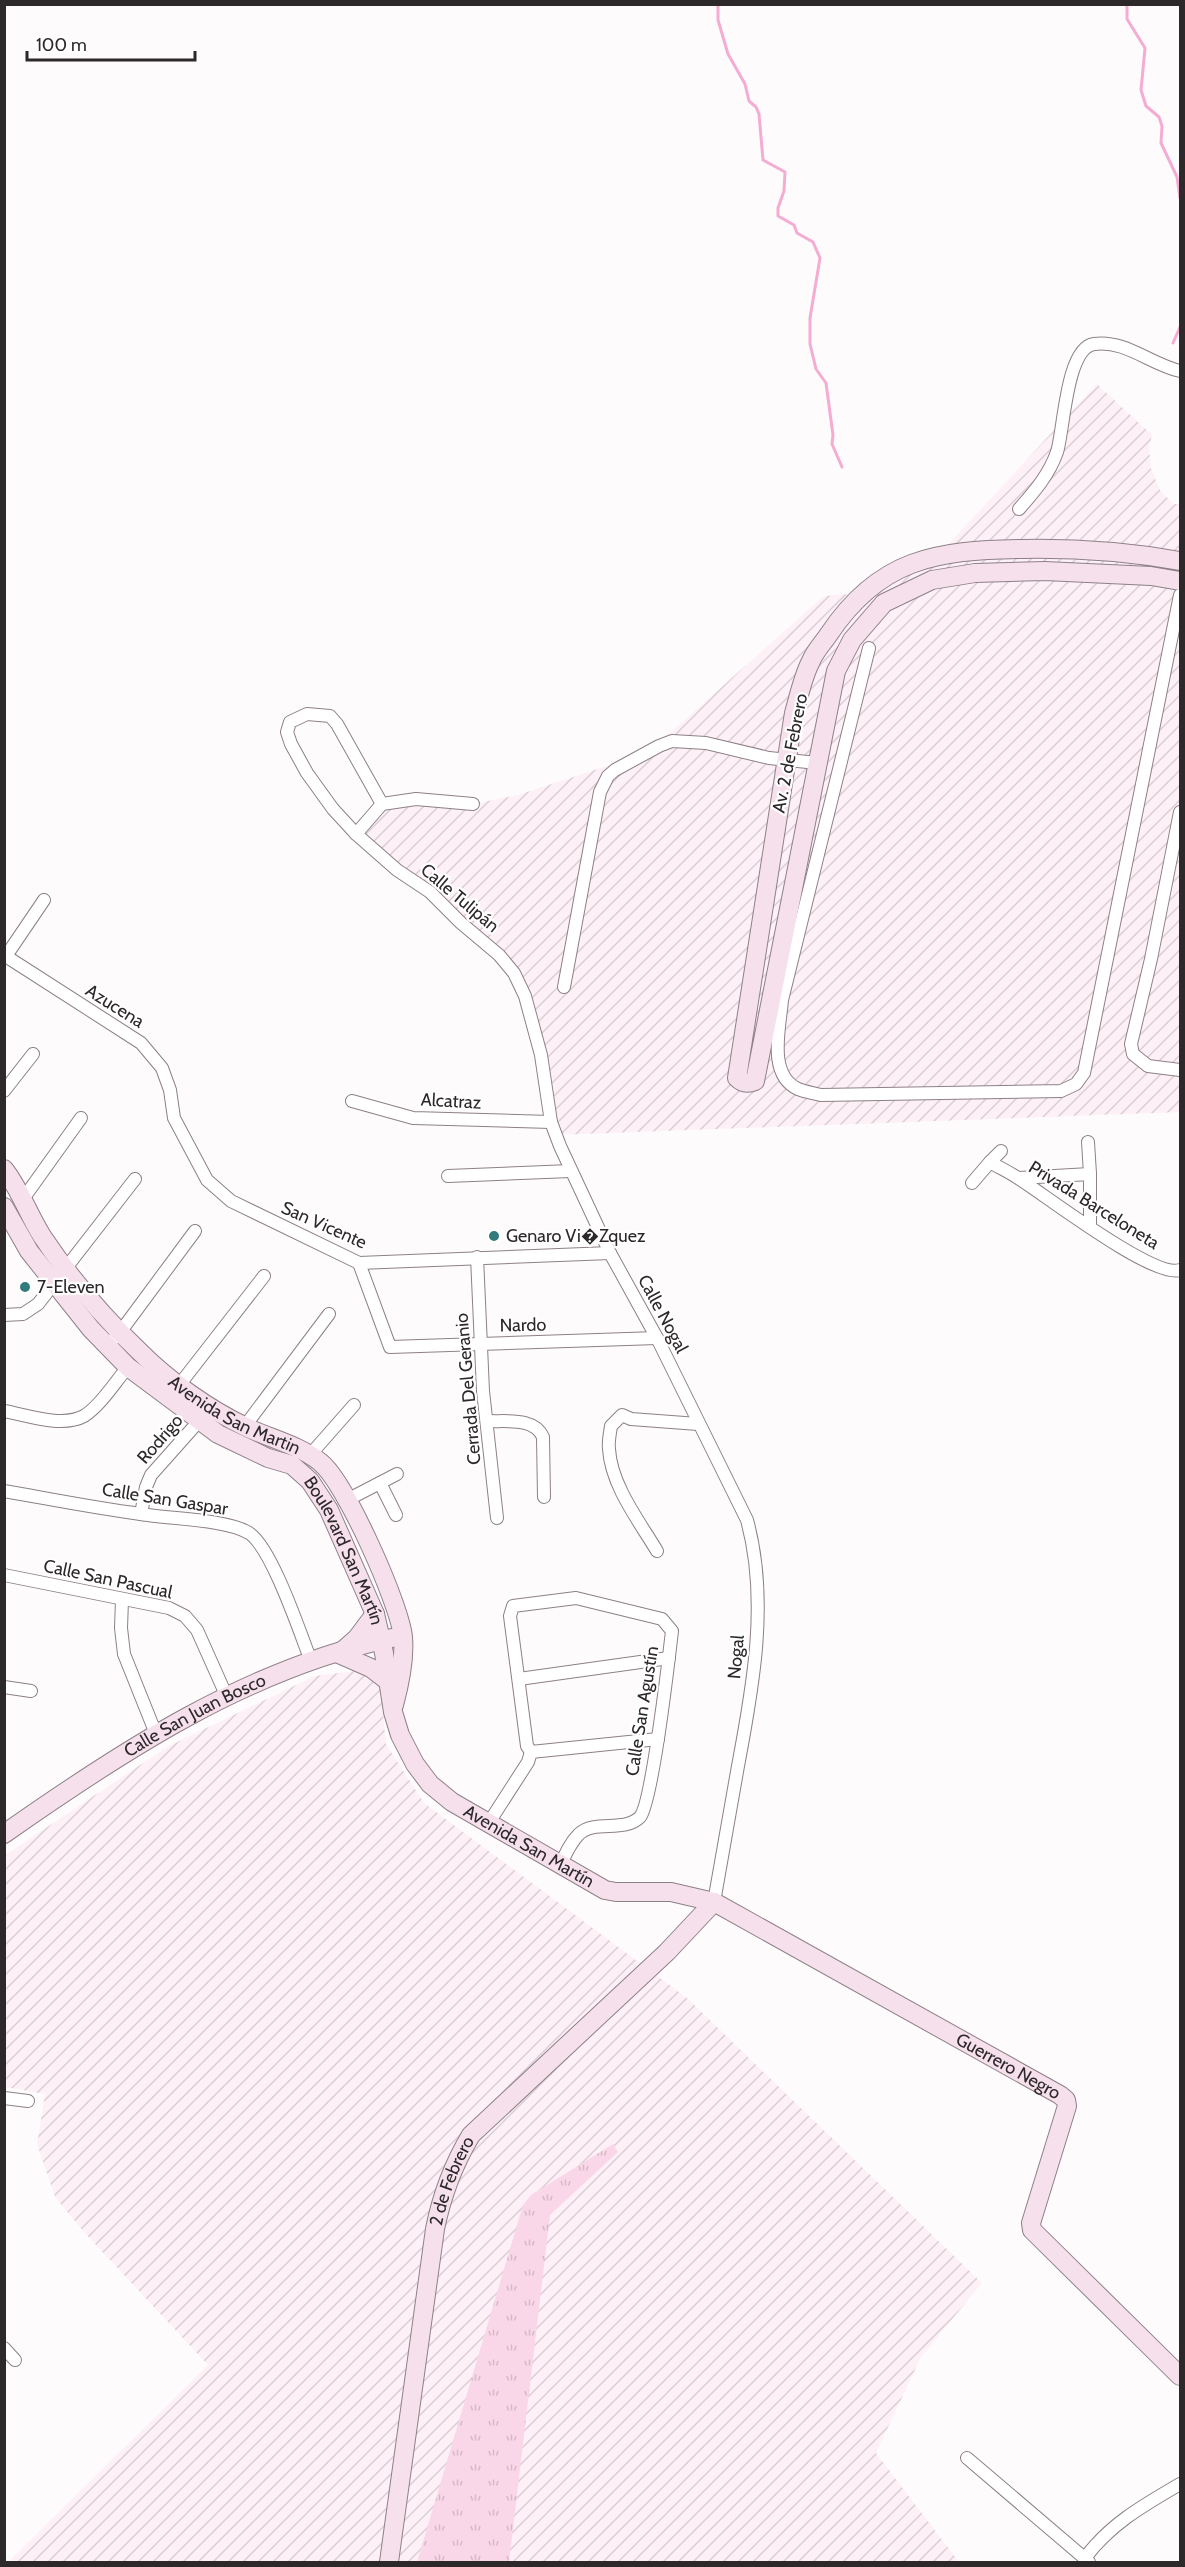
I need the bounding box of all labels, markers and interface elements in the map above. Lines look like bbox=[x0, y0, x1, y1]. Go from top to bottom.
scale bar bbox=[27, 24, 195, 62]
text: 100 m bbox=[36, 34, 87, 56]
street label: Av. 2 de Febrero bbox=[768, 691, 812, 815]
street label: Calle Tulipán bbox=[416, 859, 504, 937]
street label: Azucena bbox=[82, 979, 149, 1033]
street label: Alcatraz bbox=[420, 1088, 482, 1114]
street label: Privada Barceloneta bbox=[1025, 1156, 1164, 1254]
street label: San Vicente bbox=[278, 1196, 370, 1254]
place label: Genaro Vi�Zquez bbox=[506, 1225, 646, 1247]
marker: Genaro Vi�Zquez bbox=[487, 1229, 501, 1243]
street label: Calle Nogal bbox=[633, 1271, 693, 1358]
place label: 7-Eleven bbox=[37, 1276, 105, 1298]
marker: 7-Eleven bbox=[18, 1280, 32, 1294]
street label: Cerrada Del Geranio bbox=[450, 1312, 486, 1466]
street label: Nardo bbox=[500, 1314, 547, 1336]
street label: Avenida San Martin bbox=[164, 1371, 304, 1459]
street label: Rodrigo bbox=[132, 1410, 188, 1468]
street label: Boulevard San Martín bbox=[299, 1472, 388, 1627]
street label: Calle San Gaspar bbox=[100, 1478, 230, 1520]
street label: Calle San Pascual bbox=[41, 1555, 175, 1604]
street label: Nogal bbox=[723, 1633, 749, 1680]
street label: Calle San Agustín bbox=[621, 1644, 663, 1778]
street label: Calle San Juan Bosco bbox=[120, 1669, 269, 1762]
street label: Avenida San Martín bbox=[460, 1800, 598, 1892]
street label: Guerrero Negro bbox=[952, 2028, 1065, 2104]
street label: 2 de Febrero bbox=[425, 2132, 479, 2228]

